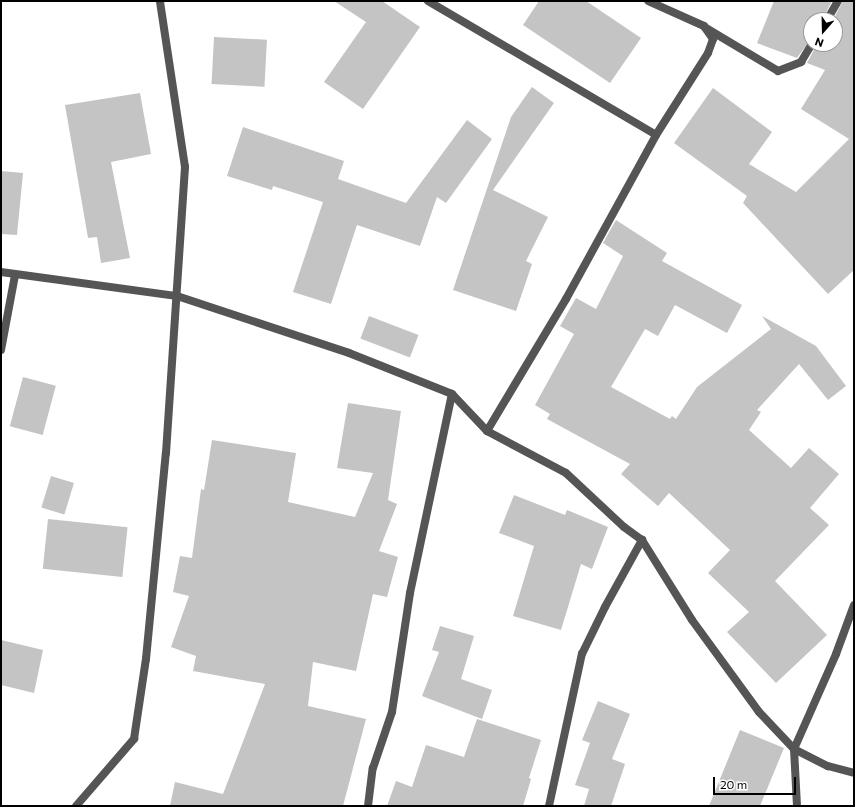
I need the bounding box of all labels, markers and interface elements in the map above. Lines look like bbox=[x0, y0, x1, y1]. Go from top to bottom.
north arrow bbox=[803, 12, 843, 52]
text: N bbox=[813, 35, 825, 50]
scale bar bbox=[715, 769, 798, 795]
text: 20 m bbox=[720, 777, 747, 791]

